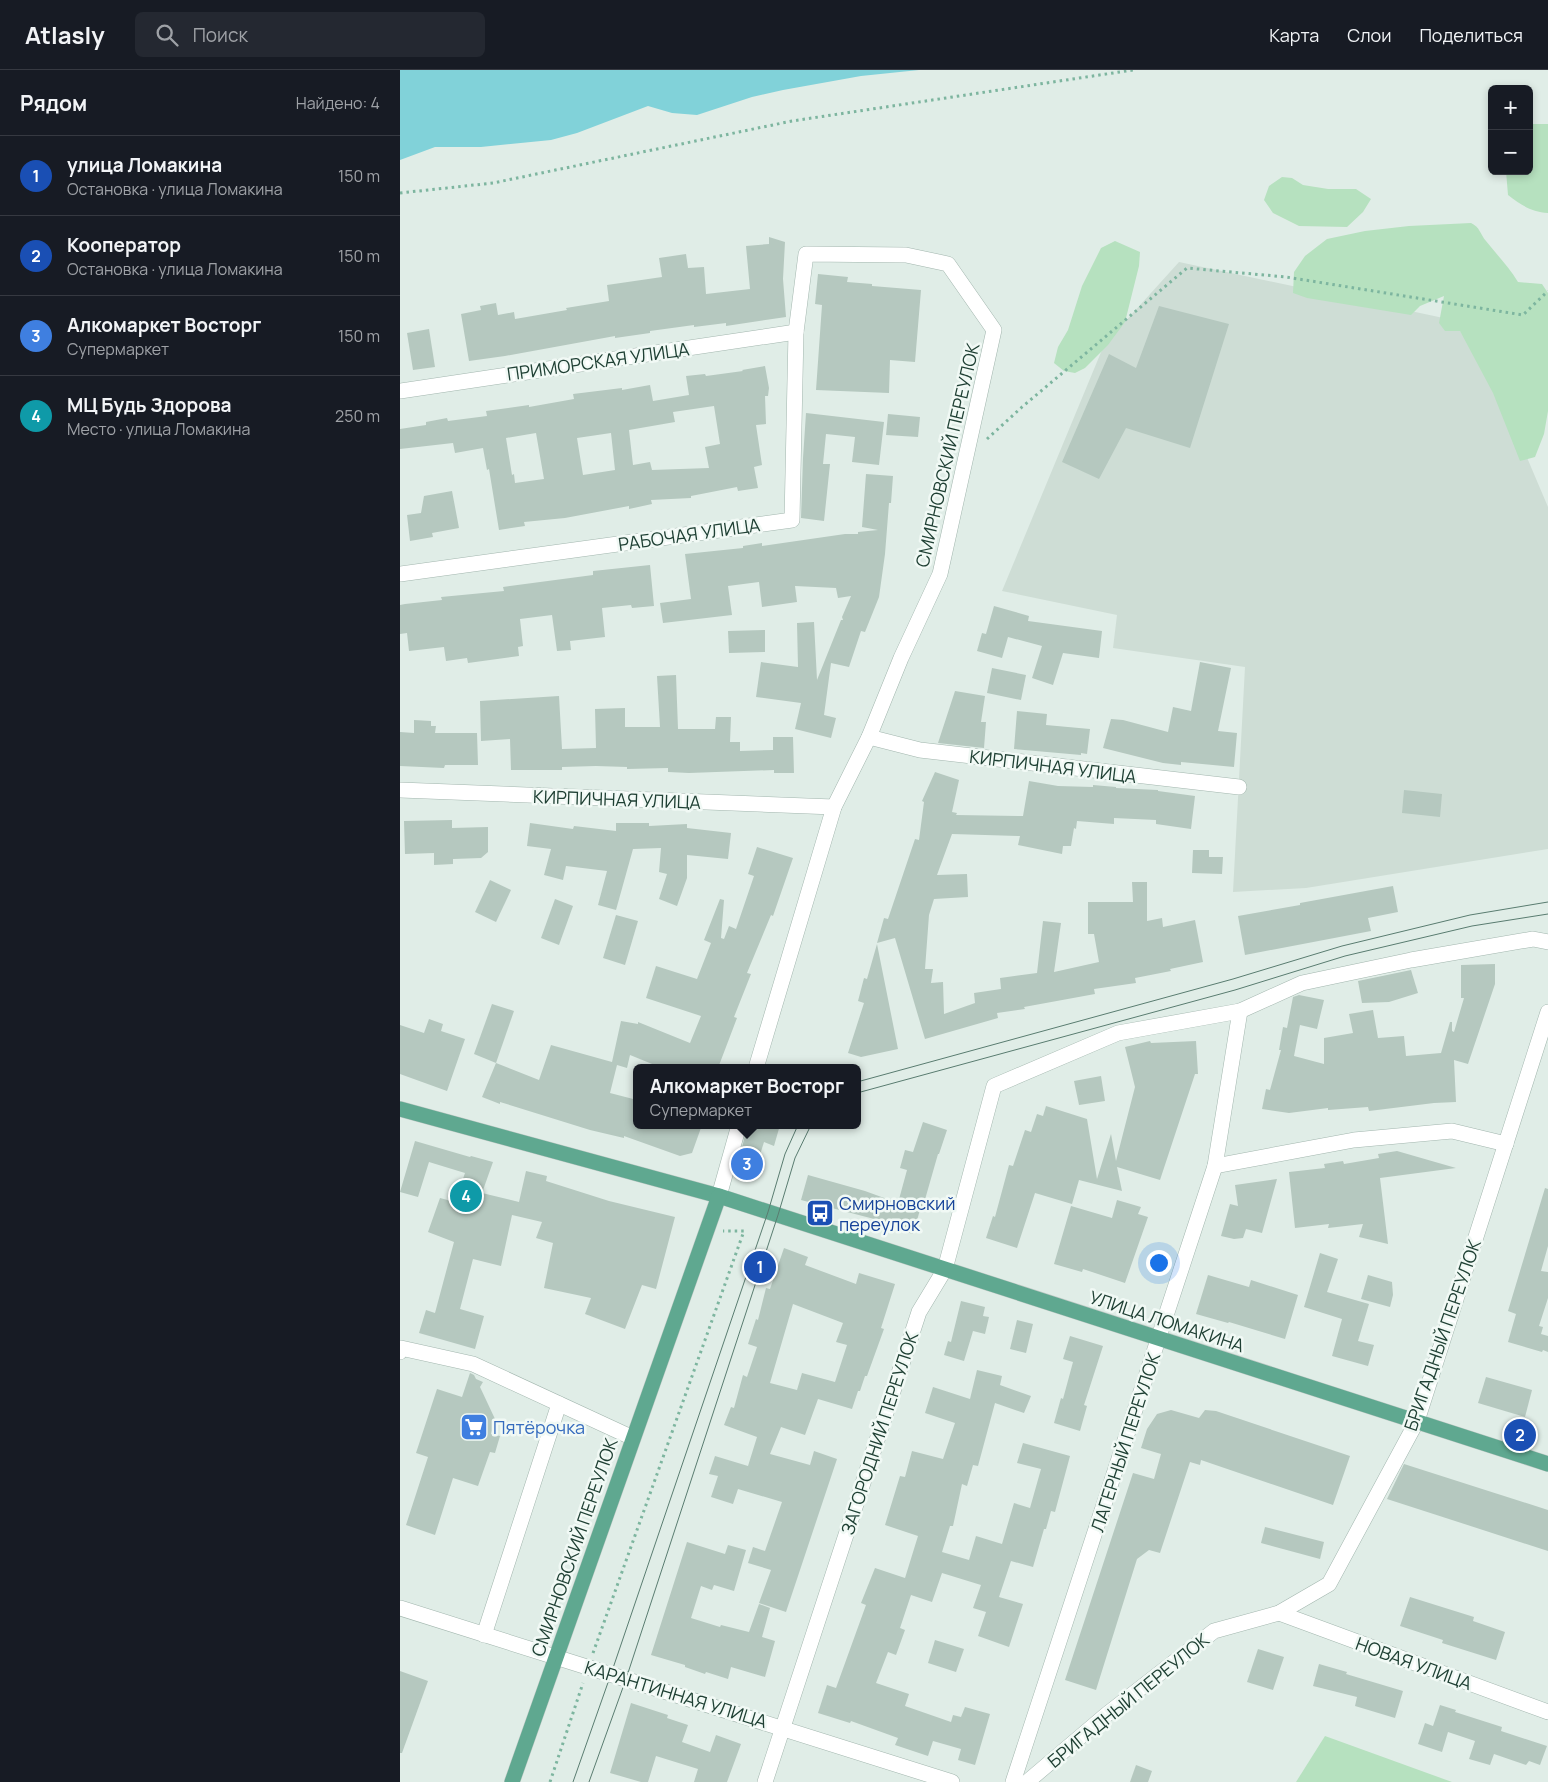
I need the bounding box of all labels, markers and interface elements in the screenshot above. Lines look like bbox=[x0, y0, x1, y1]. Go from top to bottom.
search box bbox=[135, 12, 485, 57]
text: Atlasly bbox=[25, 18, 105, 51]
icon: search bbox=[153, 21, 181, 49]
text: Поиск bbox=[193, 22, 248, 48]
text: Карта bbox=[1269, 23, 1319, 47]
text: Слои bbox=[1347, 23, 1391, 47]
text: Поделиться bbox=[1419, 23, 1523, 47]
map controls bbox=[1488, 85, 1533, 175]
button: + bbox=[1488, 85, 1533, 130]
text: Рядом bbox=[20, 89, 87, 117]
text: Найдено: 4 bbox=[296, 92, 380, 114]
button: − bbox=[1488, 130, 1533, 175]
text: улица Ломакина bbox=[67, 152, 222, 178]
text: 1 bbox=[32, 165, 40, 187]
text: 150 m bbox=[338, 165, 380, 187]
text: Остановка · улица Ломакина bbox=[67, 178, 283, 200]
text: Кооператор bbox=[67, 232, 181, 258]
text: 2 bbox=[31, 245, 41, 267]
text: 150 m bbox=[338, 245, 380, 267]
text: Остановка · улица Ломакина bbox=[67, 258, 283, 280]
text: Алкомаркет Восторг bbox=[67, 312, 261, 338]
text: 3 bbox=[31, 325, 41, 347]
text: 150 m bbox=[338, 325, 380, 347]
street label: ПРИМОРСКАЯ УЛИЦА bbox=[505, 336, 691, 386]
text: Супермаркет bbox=[67, 338, 169, 360]
street label: СМИРНОВСКИЙ ПЕРЕУЛОК bbox=[909, 340, 985, 570]
text: МЦ Будь Здорова bbox=[67, 392, 231, 418]
text: 4 bbox=[31, 405, 41, 427]
text: 250 m bbox=[335, 405, 380, 427]
text: Место · улица Ломакина bbox=[67, 418, 250, 440]
street label: РАБОЧАЯ УЛИЦА bbox=[617, 512, 762, 556]
street label: КИРПИЧНАЯ УЛИЦА bbox=[968, 744, 1138, 788]
street label: КИРПИЧНАЯ УЛИЦА bbox=[533, 784, 702, 814]
popup bbox=[633, 1064, 861, 1129]
text: Алкомаркет Восторг bbox=[650, 1073, 844, 1099]
text: Супермаркет bbox=[650, 1099, 752, 1121]
pin: 3 bbox=[731, 1145, 763, 1183]
pin: 4 bbox=[450, 1177, 482, 1215]
place label: Смирновский переулок bbox=[839, 1191, 956, 1236]
bus stop icon: Смирновский переулок bbox=[805, 1198, 835, 1228]
street label: БРИГАДНЫЙ ПЕРЕУЛОК bbox=[1398, 1236, 1486, 1434]
pin: 1 bbox=[744, 1248, 776, 1286]
your location bbox=[1146, 1250, 1172, 1276]
street label: УЛИЦА ЛОМАКИНА bbox=[1086, 1285, 1248, 1358]
street label: ЗАГОРОДНИЙ ПЕРЕУЛОК bbox=[835, 1328, 923, 1538]
street label: ЛАГЕРНЫЙ ПЕРЕУЛОК bbox=[1085, 1349, 1165, 1535]
supermarket icon: Пятёрочка bbox=[459, 1412, 489, 1442]
place label: Пятёрочка bbox=[493, 1415, 585, 1439]
pin: 2 bbox=[1504, 1416, 1536, 1454]
street label: СМИРНОВСКИЙ ПЕРЕУЛОК bbox=[525, 1434, 623, 1659]
street label: БРИГАДНЫЙ ПЕРЕУЛОК bbox=[1042, 1627, 1214, 1773]
street label: НОВАЯ УЛИЦА bbox=[1353, 1631, 1476, 1695]
street label: КАРАНТИННАЯ УЛИЦА bbox=[582, 1655, 771, 1733]

